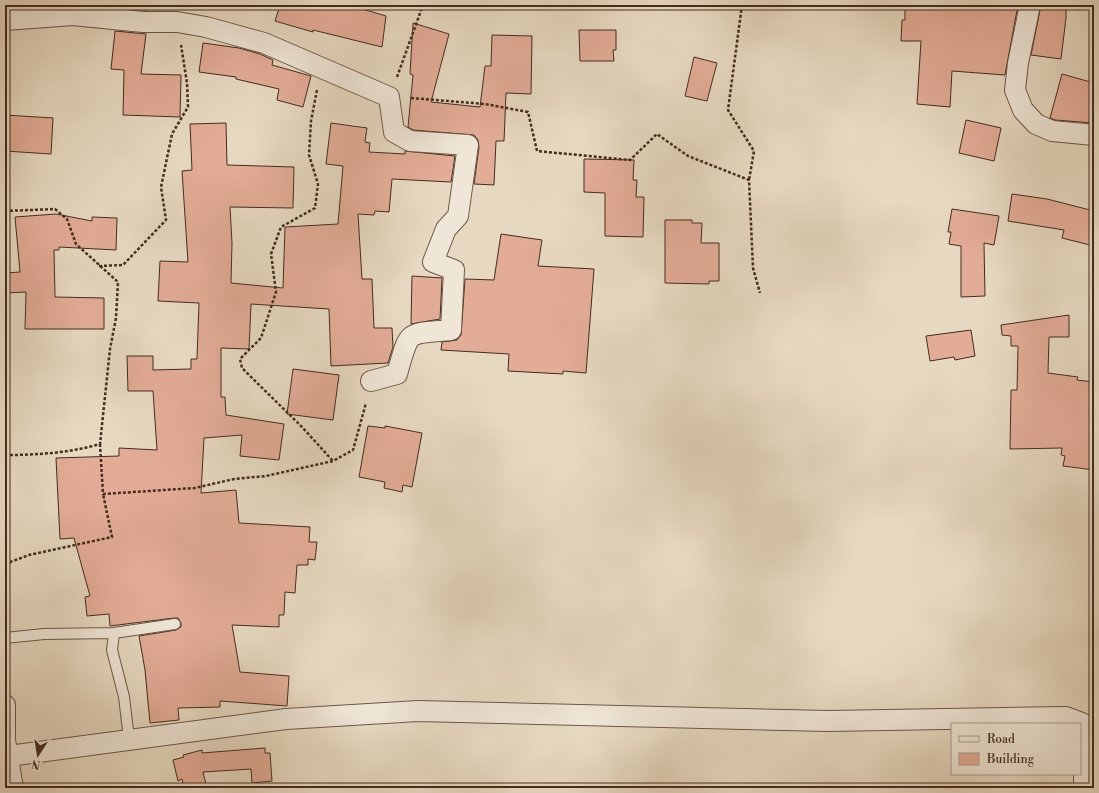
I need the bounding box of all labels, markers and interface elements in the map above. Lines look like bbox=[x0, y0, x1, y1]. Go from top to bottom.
legend bbox=[951, 723, 1081, 775]
text: Road bbox=[987, 732, 1015, 747]
north arrow bbox=[18, 735, 58, 775]
text: Building bbox=[986, 752, 1035, 767]
text: N bbox=[30, 756, 42, 772]

